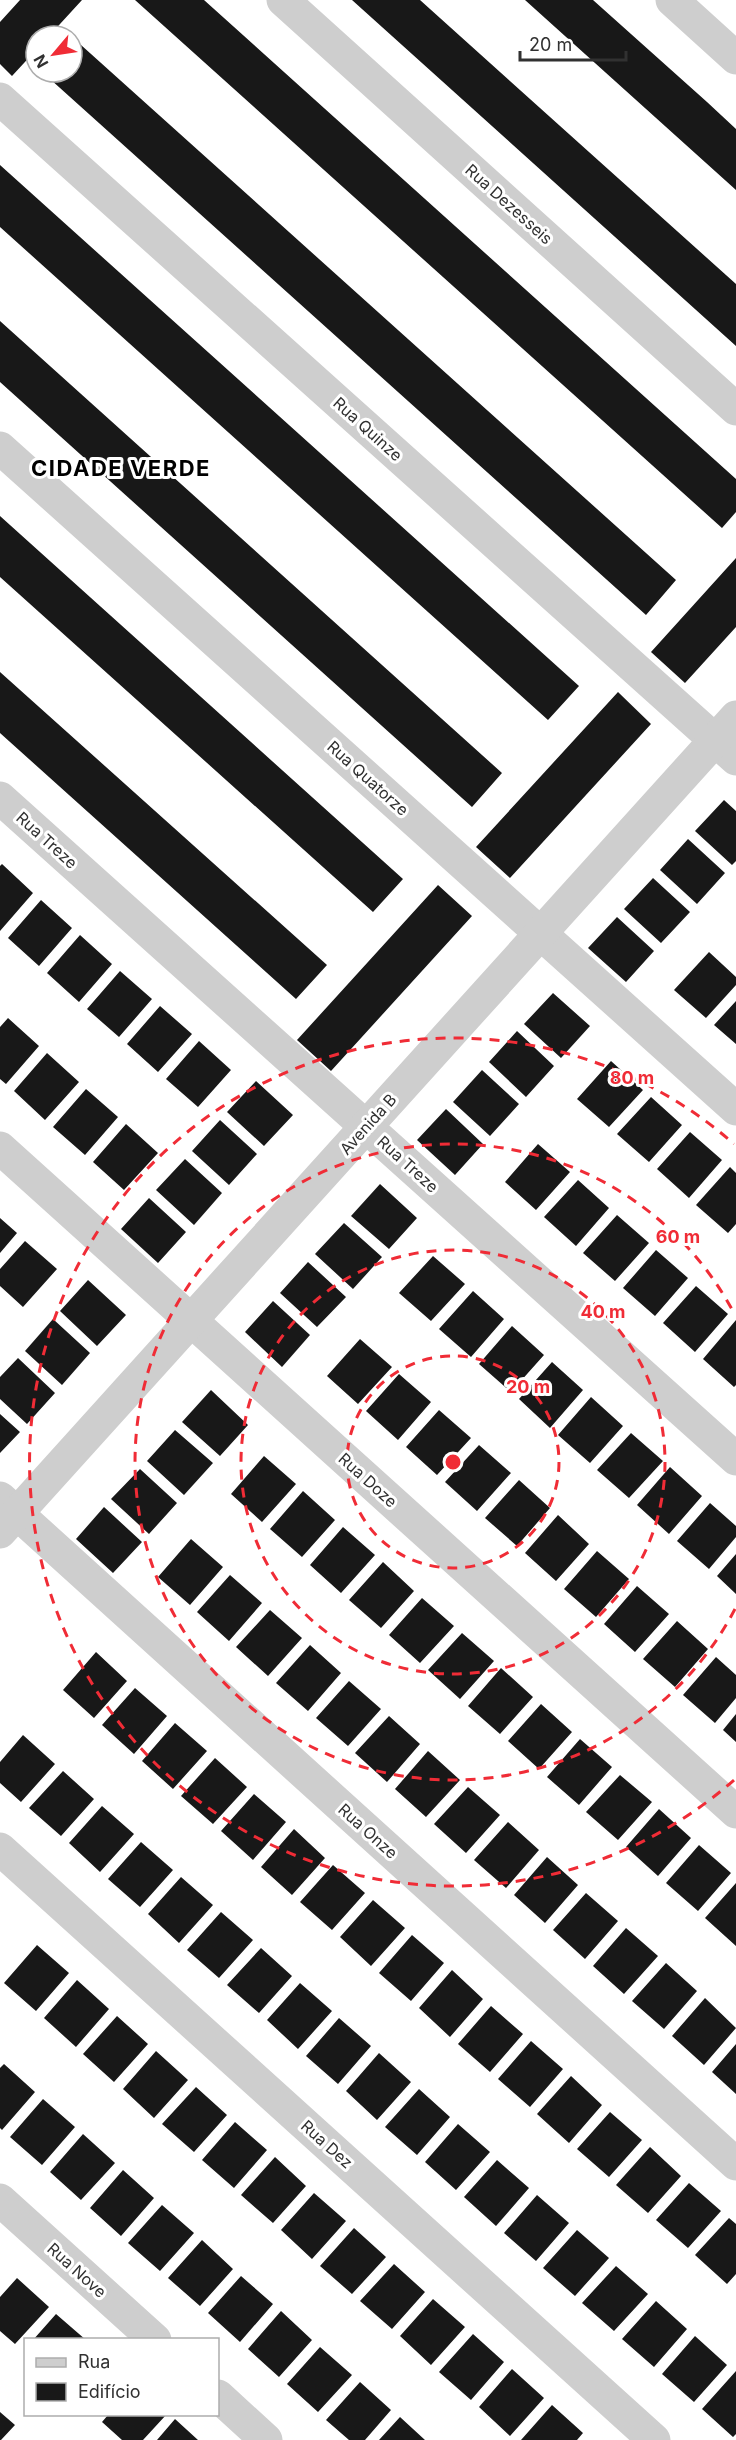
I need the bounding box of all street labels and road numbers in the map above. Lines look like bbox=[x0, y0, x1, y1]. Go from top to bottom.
street label: Rua Dezesseis bbox=[461, 160, 557, 248]
street label: Rua Quinze bbox=[329, 393, 407, 465]
street label: Rua Quatorze bbox=[323, 736, 413, 820]
street label: Rua Treze bbox=[12, 807, 82, 873]
street label: Avenida B bbox=[335, 1089, 401, 1159]
street label: Rua Treze bbox=[373, 1131, 443, 1197]
street label: Rua Doze bbox=[335, 1448, 401, 1512]
street label: Rua Onze bbox=[334, 1799, 402, 1863]
street label: Rua Dez bbox=[297, 2116, 357, 2172]
street label: Rua Nove bbox=[43, 2238, 111, 2302]

